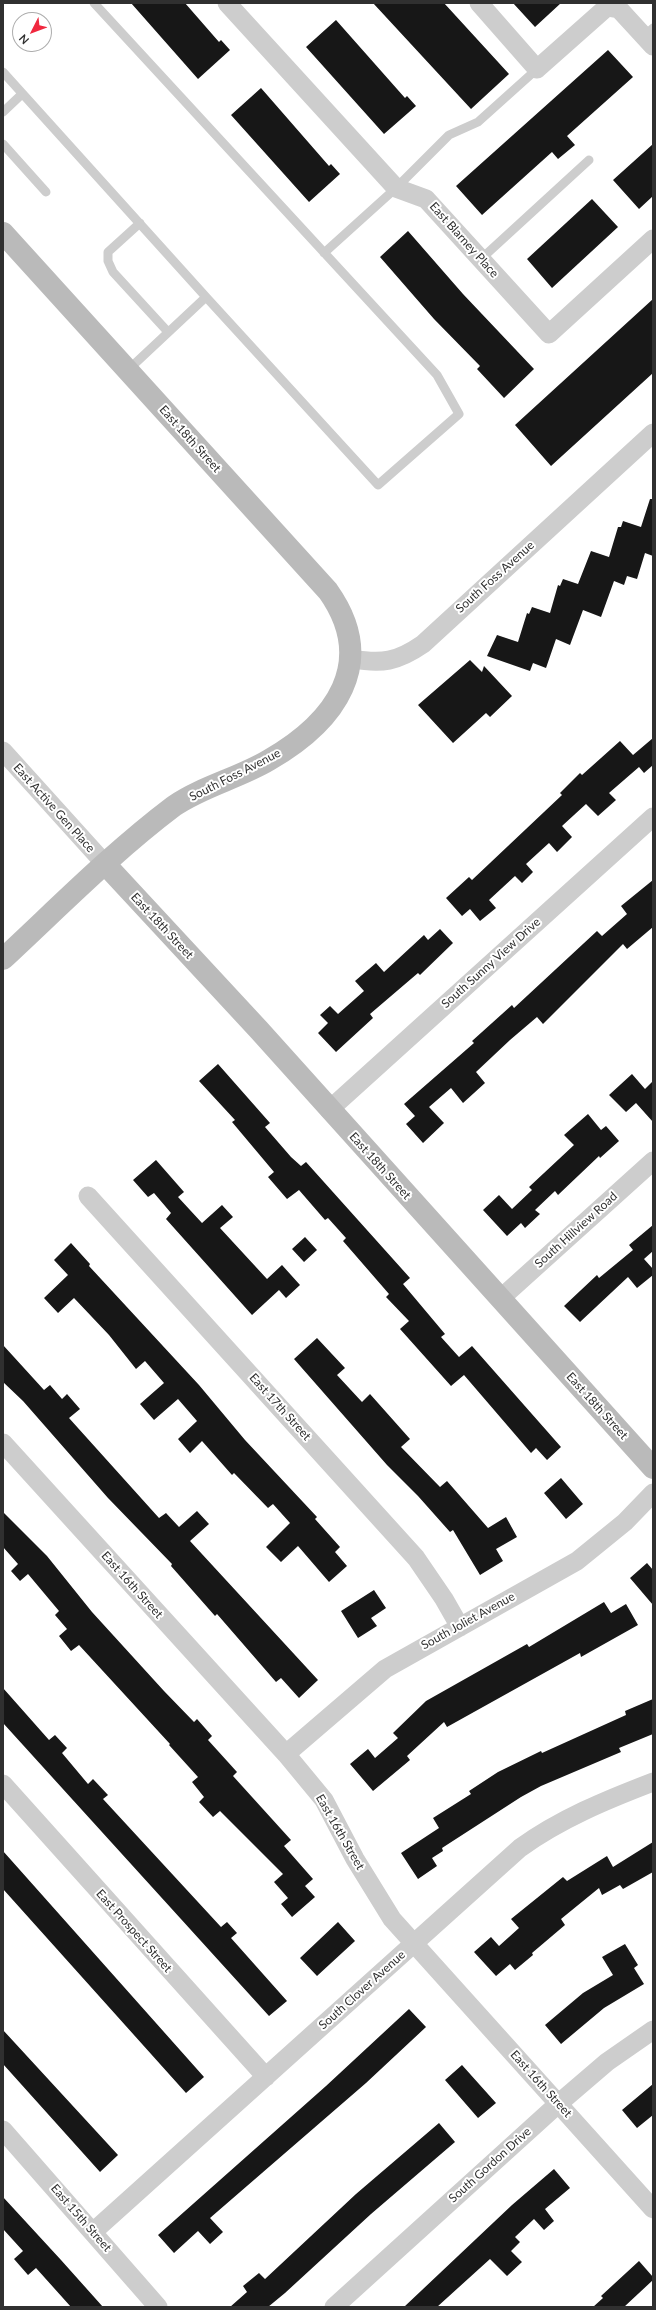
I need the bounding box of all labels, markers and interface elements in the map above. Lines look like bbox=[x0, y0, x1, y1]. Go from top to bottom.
north arrow bbox=[12, 12, 52, 52]
text: N bbox=[16, 32, 31, 47]
street label: East Blarney Place bbox=[426, 199, 502, 281]
street label: East 18th Street bbox=[156, 403, 224, 475]
street label: South Foss Avenue bbox=[453, 538, 537, 616]
street label: South Foss Avenue bbox=[187, 746, 283, 804]
street label: East Active Gen Place bbox=[10, 761, 98, 855]
street label: East 18th Street bbox=[128, 890, 196, 962]
street label: South Sunny View Drive bbox=[439, 915, 543, 1011]
street label: East 18th Street bbox=[346, 1130, 414, 1202]
street label: South Hillview Road bbox=[532, 1189, 620, 1271]
street label: East 18th Street bbox=[563, 1370, 631, 1442]
street label: East 17th Street bbox=[246, 1371, 314, 1443]
street label: East 16th Street bbox=[98, 1549, 166, 1621]
street label: South Joliet Avenue bbox=[419, 1589, 517, 1653]
street label: East 16th Street bbox=[313, 1792, 367, 1872]
street label: East Prospect Street bbox=[93, 1887, 175, 1975]
street label: South Clover Avenue bbox=[316, 1947, 408, 2033]
street label: East 16th Street bbox=[507, 2048, 575, 2120]
street label: South Gordon Drive bbox=[446, 2124, 534, 2206]
street label: East 15th Street bbox=[48, 2181, 114, 2255]

